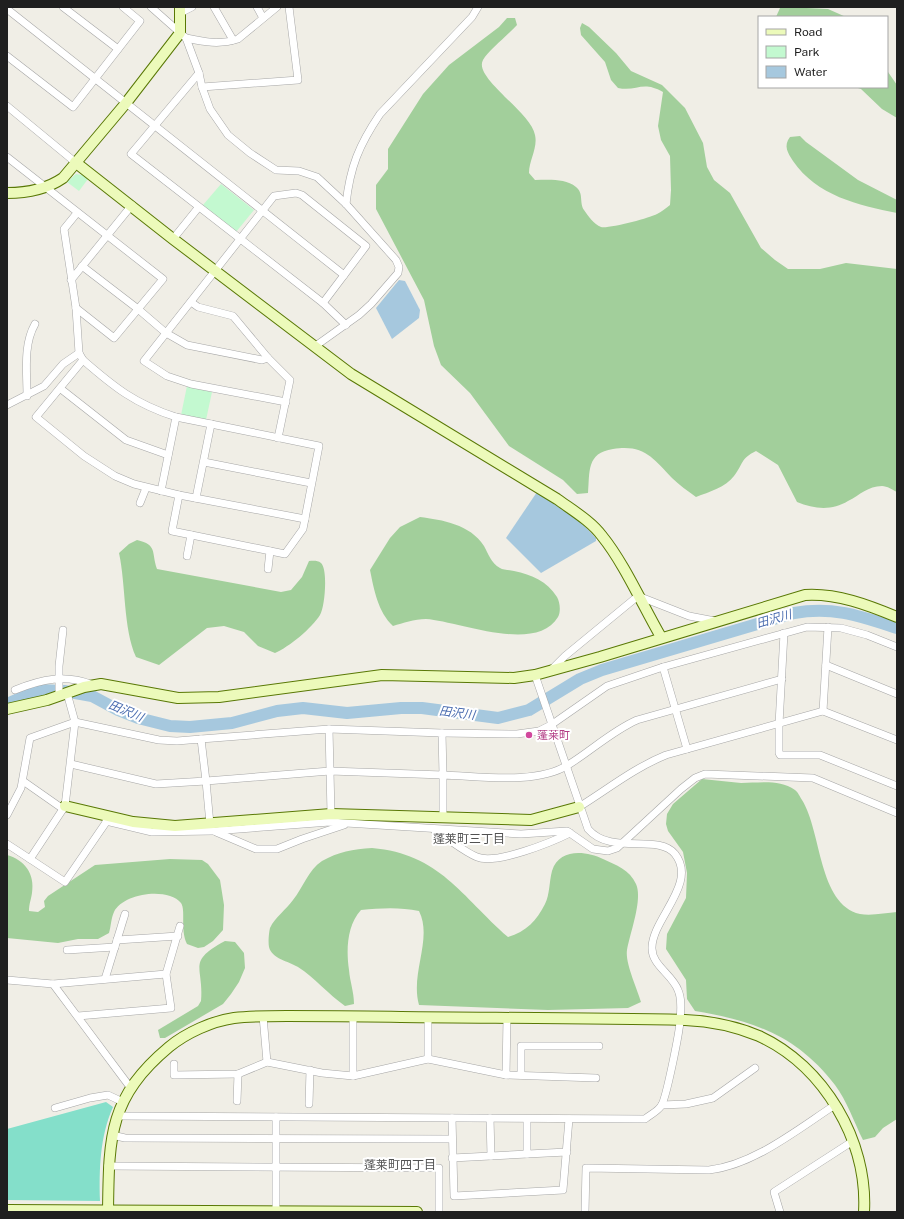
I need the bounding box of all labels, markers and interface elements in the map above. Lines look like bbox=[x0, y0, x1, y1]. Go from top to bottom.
legend bbox=[758, 16, 888, 88]
text: Road bbox=[794, 25, 822, 39]
text: Park bbox=[794, 45, 820, 59]
text: Water bbox=[794, 65, 828, 79]
water label: 田沢川 bbox=[755, 607, 795, 631]
water label: 田沢川 bbox=[107, 698, 147, 725]
water label: 田沢川 bbox=[438, 704, 478, 722]
place label: 蓬莱町 bbox=[537, 729, 570, 741]
marker: 蓬莱町 bbox=[524, 730, 534, 740]
district label: 蓬莱町三丁目 bbox=[433, 832, 505, 846]
district label: 蓬莱町四丁目 bbox=[364, 1158, 436, 1172]

